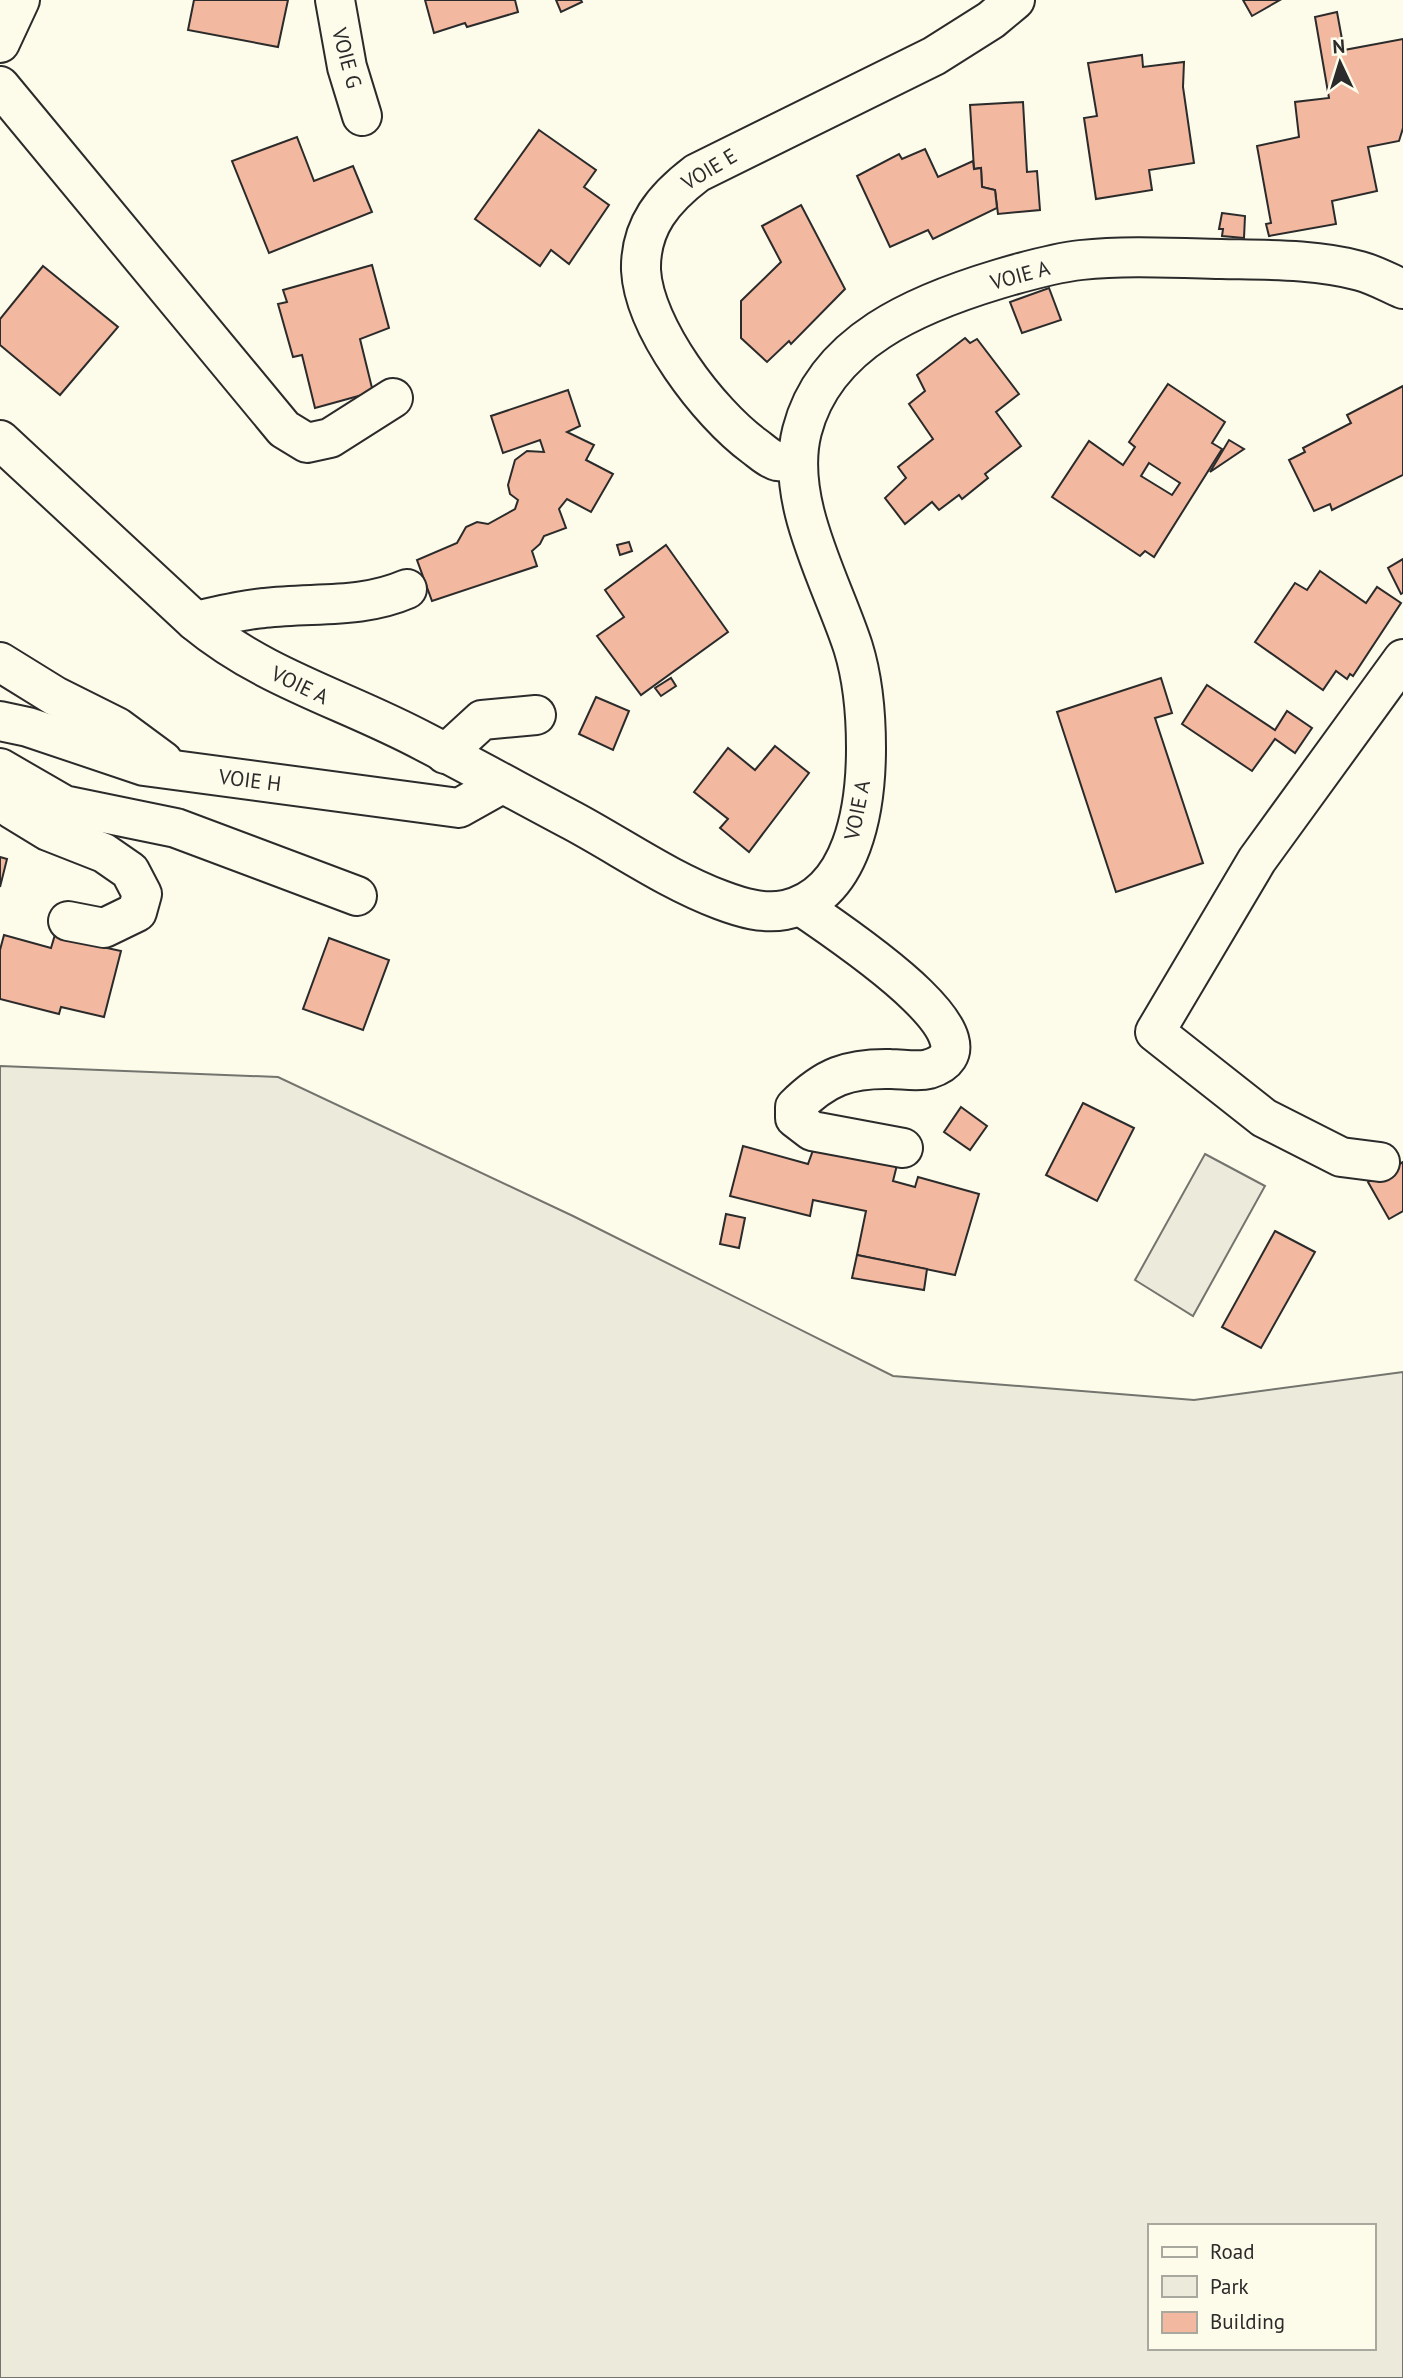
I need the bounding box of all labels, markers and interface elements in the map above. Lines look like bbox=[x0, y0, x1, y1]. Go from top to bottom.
street label: VOIE G bbox=[326, 24, 368, 91]
north arrow bbox=[1305, 28, 1375, 98]
text: N bbox=[1332, 34, 1346, 58]
street label: VOIE E bbox=[675, 142, 742, 197]
street label: VOIE A bbox=[986, 254, 1053, 296]
street label: VOIE A bbox=[266, 659, 334, 711]
street label: VOIE H bbox=[216, 763, 283, 797]
street label: VOIE A bbox=[838, 777, 876, 843]
legend bbox=[1148, 2224, 1375, 2350]
text: Road bbox=[1210, 2238, 1254, 2265]
text: Park bbox=[1210, 2273, 1249, 2300]
text: Building bbox=[1210, 2308, 1285, 2335]

